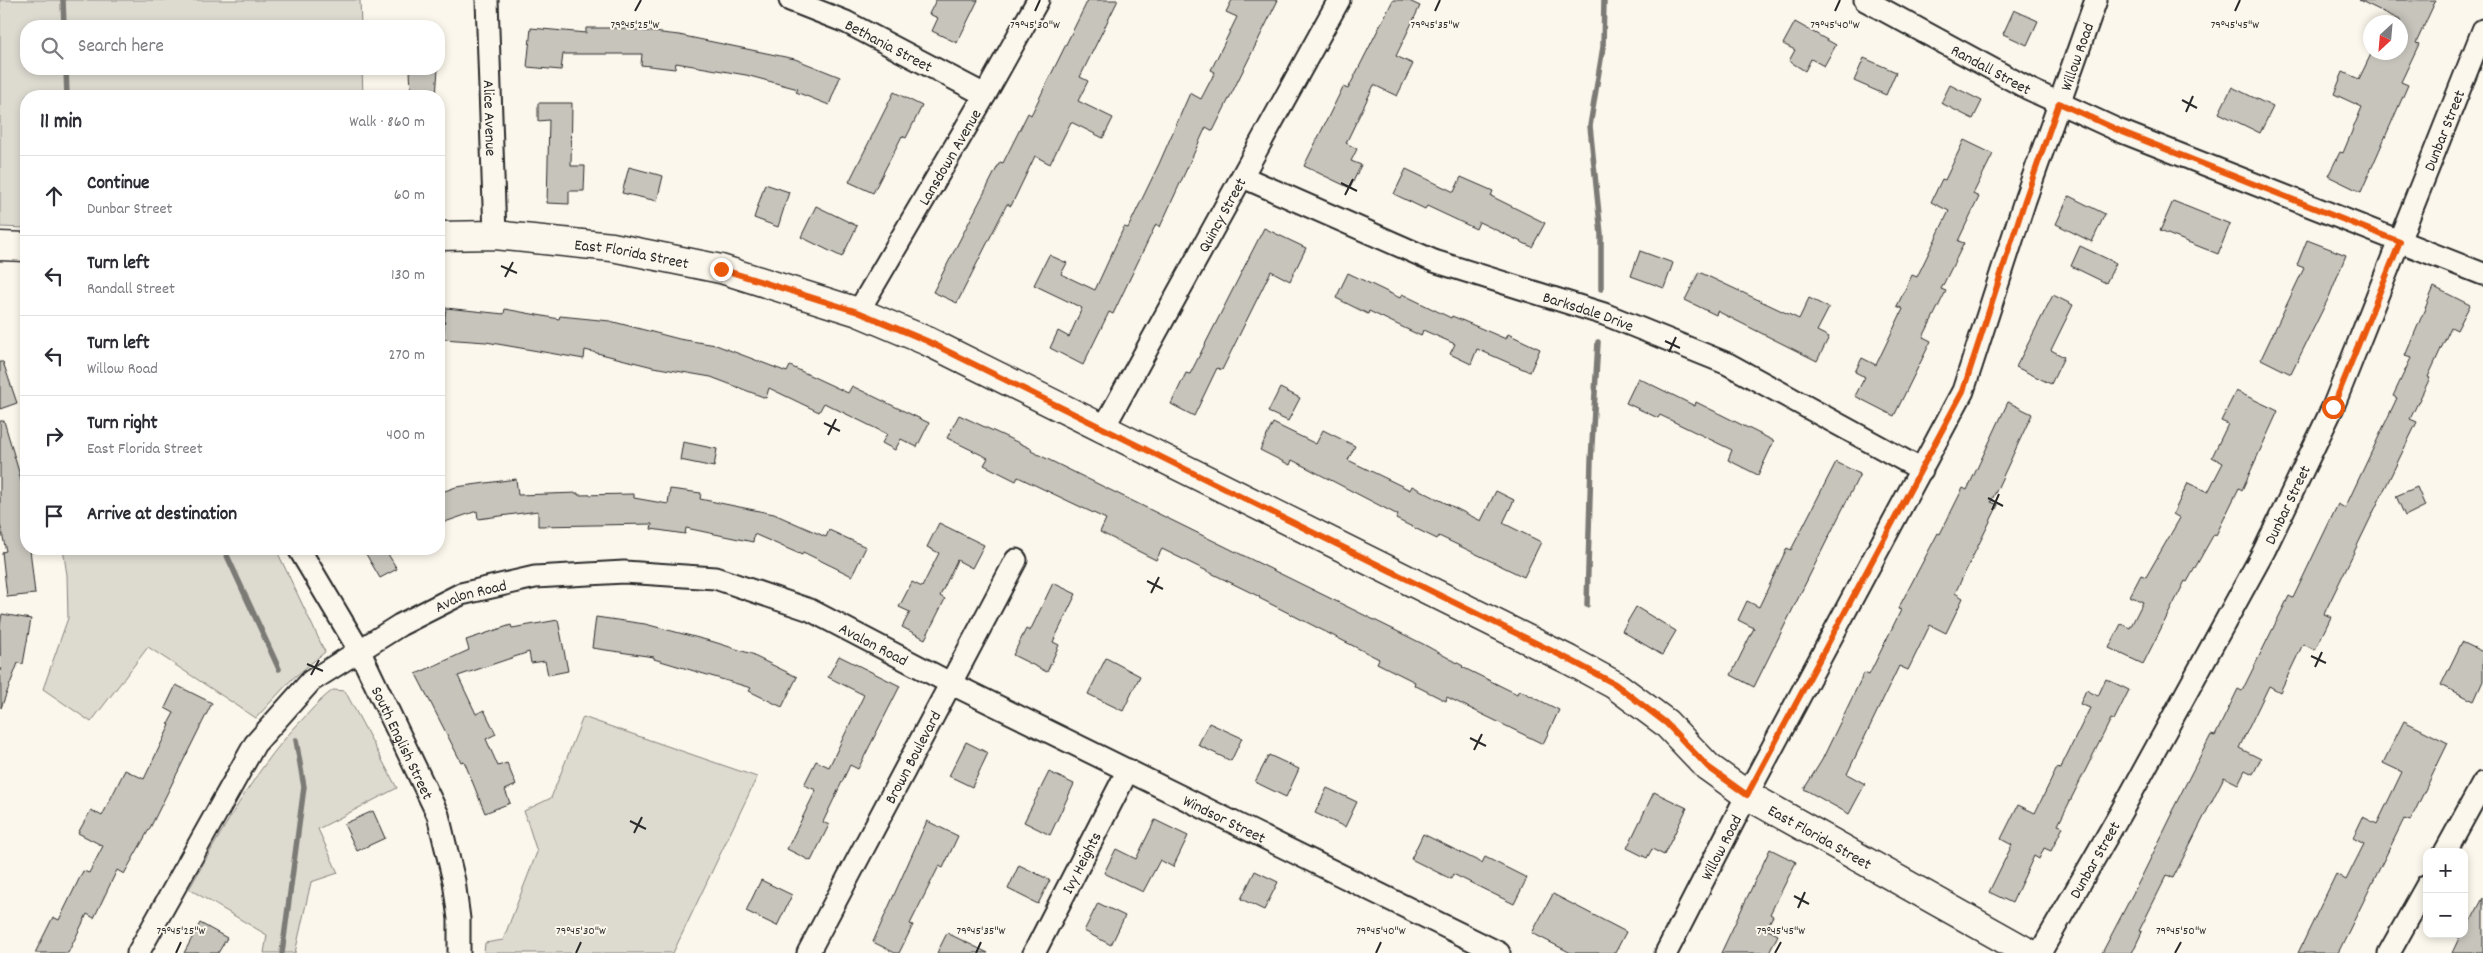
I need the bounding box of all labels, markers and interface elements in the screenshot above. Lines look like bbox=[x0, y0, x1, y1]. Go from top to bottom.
street label: Bethania Street bbox=[840, 14, 936, 79]
north arrow bbox=[2363, 15, 2408, 60]
text: 79°45'25"W bbox=[611, 17, 660, 34]
text: 79°45'30"W bbox=[1010, 17, 1060, 34]
text: 79°45'35"W bbox=[1411, 17, 1460, 34]
text: 79°45'40"W bbox=[1810, 17, 1860, 34]
text: 79°45'45"W bbox=[2211, 17, 2259, 34]
search box bbox=[20, 20, 445, 75]
street label: Willow Road bbox=[2056, 20, 2101, 94]
icon: search bbox=[38, 34, 66, 62]
text: Search here bbox=[78, 34, 164, 61]
street label: Randall Street bbox=[1946, 40, 2035, 102]
street label: Alice Avenue bbox=[476, 79, 501, 157]
street label: Dunbar Street bbox=[2419, 87, 2472, 175]
street label: Lansdown Avenue bbox=[914, 105, 988, 210]
text: 11 min bbox=[40, 108, 82, 138]
text: Walk · 860 m bbox=[349, 111, 425, 134]
text: Continue bbox=[87, 171, 149, 198]
street label: Quincy Street bbox=[1193, 174, 1253, 257]
icon: ahead bbox=[40, 182, 68, 210]
text: 60 m bbox=[394, 184, 425, 207]
text: Dunbar Street bbox=[87, 198, 172, 221]
street label: East Florida Street bbox=[573, 234, 691, 276]
text: Turn left bbox=[87, 251, 150, 278]
route end bbox=[710, 258, 733, 281]
icon: left bbox=[40, 262, 68, 290]
text: 130 m bbox=[391, 264, 425, 287]
text: Randall Street bbox=[87, 278, 175, 301]
street label: Barksdale Drive bbox=[1540, 287, 1637, 339]
text: Turn left bbox=[87, 331, 150, 358]
icon: left bbox=[40, 342, 68, 370]
text: 270 m bbox=[389, 344, 425, 367]
text: Willow Road bbox=[87, 358, 158, 381]
route start bbox=[2322, 396, 2345, 419]
text: Turn right bbox=[87, 411, 158, 438]
icon: right bbox=[40, 422, 68, 450]
text: 400 m bbox=[386, 424, 425, 447]
text: East Florida Street bbox=[87, 438, 203, 461]
street label: Dunbar Street bbox=[2260, 462, 2318, 549]
icon: arrive bbox=[40, 502, 68, 530]
text: Arrive at destination bbox=[87, 502, 237, 529]
street label: Avalon Road bbox=[431, 575, 509, 620]
street label: Avalon Road bbox=[834, 618, 911, 673]
street label: South English Street bbox=[364, 683, 438, 804]
street label: Brown Boulevard bbox=[880, 707, 948, 808]
street label: Windsor Street bbox=[1178, 790, 1269, 850]
street label: East Florida Street bbox=[1763, 800, 1875, 877]
street label: Willow Road bbox=[1696, 811, 1749, 885]
street label: Dunbar Street bbox=[2065, 818, 2127, 903]
street label: Ivy Heights bbox=[1057, 828, 1108, 898]
map controls bbox=[2423, 848, 2468, 938]
button: + bbox=[2423, 848, 2468, 893]
button: − bbox=[2423, 893, 2468, 938]
text: 79°45'25"W bbox=[157, 923, 206, 940]
text: 79°45'30"W bbox=[556, 923, 606, 940]
text: 79°45'35"W bbox=[957, 923, 1006, 940]
text: 79°45'40"W bbox=[1356, 923, 1406, 940]
text: 79°45'45"W bbox=[1757, 923, 1805, 940]
text: 79°45'50"W bbox=[2156, 923, 2206, 940]

